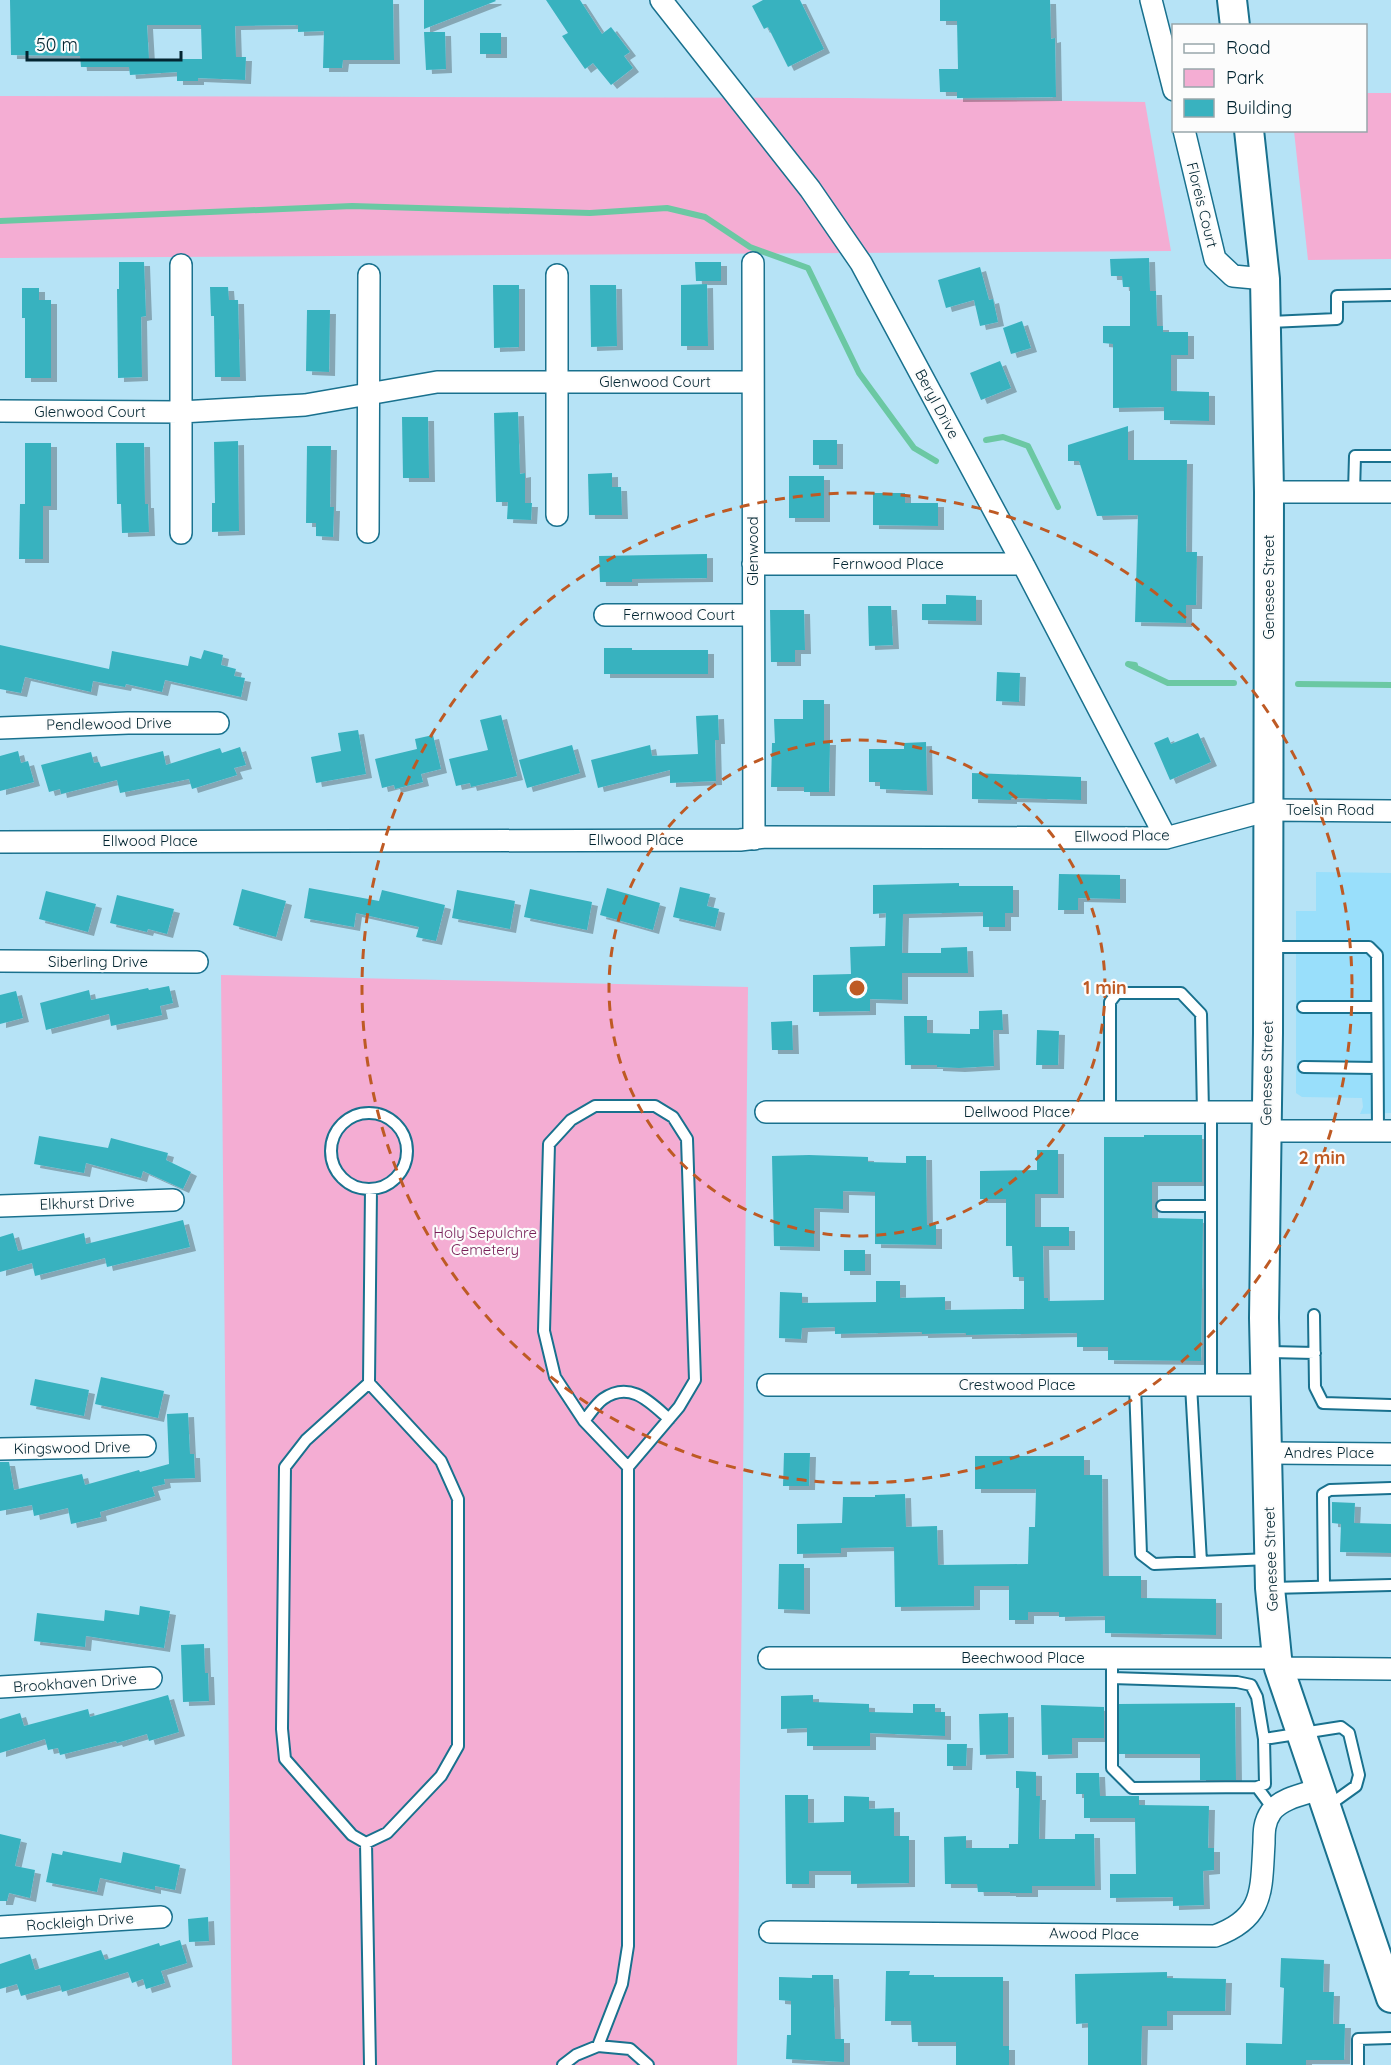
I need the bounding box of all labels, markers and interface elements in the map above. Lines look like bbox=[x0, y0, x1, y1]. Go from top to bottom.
scale bar bbox=[27, 24, 182, 62]
legend bbox=[1172, 24, 1367, 132]
text: 50 m bbox=[36, 33, 78, 56]
text: Road bbox=[1226, 36, 1271, 59]
text: Park bbox=[1226, 66, 1264, 89]
text: Building bbox=[1226, 96, 1292, 119]
street label: Floreis Court bbox=[1183, 160, 1222, 250]
street label: Beryl Drive bbox=[911, 366, 964, 442]
street label: Glenwood Court bbox=[599, 372, 711, 391]
street label: Glenwood Court bbox=[34, 402, 146, 421]
street label: Glenwood bbox=[743, 516, 762, 586]
street label: Genesee Street bbox=[1259, 534, 1278, 640]
street label: Fernwood Place bbox=[832, 554, 944, 573]
street label: Fernwood Court bbox=[623, 605, 735, 624]
street label: Pendlewood Drive bbox=[46, 713, 172, 734]
street label: Toelsin Road bbox=[1286, 800, 1374, 819]
street label: Ellwood Place bbox=[1074, 825, 1170, 846]
street label: Ellwood Place bbox=[588, 830, 684, 849]
street label: Ellwood Place bbox=[102, 831, 198, 850]
street label: Siberling Drive bbox=[48, 952, 148, 971]
text: 1 min bbox=[1083, 976, 1127, 999]
centre of rings bbox=[847, 978, 867, 998]
street label: Genesee Street bbox=[1256, 1020, 1277, 1126]
street label: Dellwood Place bbox=[964, 1102, 1070, 1121]
text: 2 min bbox=[1299, 1146, 1345, 1169]
street label: Elkhurst Drive bbox=[39, 1191, 135, 1214]
park label: Holy Sepulchre Cemetery bbox=[433, 1223, 537, 1259]
street label: Crestwood Place bbox=[959, 1375, 1075, 1394]
street label: Kingswood Drive bbox=[13, 1437, 131, 1458]
street label: Andres Place bbox=[1284, 1443, 1374, 1462]
street label: Genesee Street bbox=[1259, 1506, 1282, 1612]
street label: Beechwood Place bbox=[961, 1648, 1085, 1667]
street label: Brookhaven Drive bbox=[12, 1669, 137, 1696]
street label: Rockleigh Drive bbox=[26, 1908, 134, 1935]
street label: Awood Place bbox=[1049, 1923, 1139, 1944]

